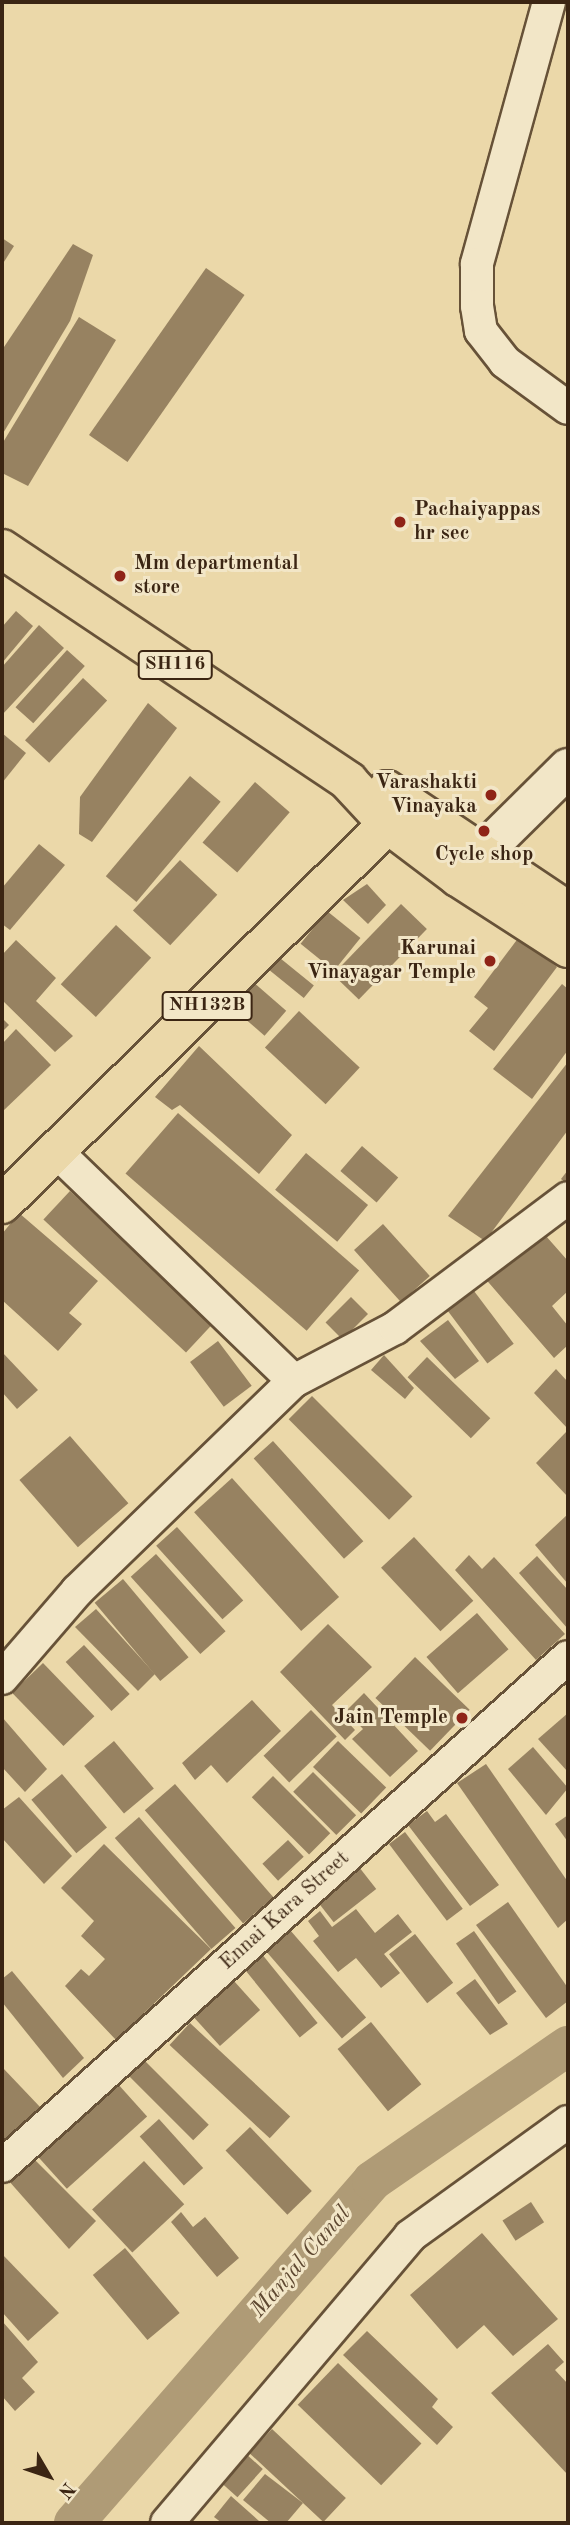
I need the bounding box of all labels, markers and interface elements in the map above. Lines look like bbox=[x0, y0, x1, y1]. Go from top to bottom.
place label: Pachaiyappas hr sec bbox=[414, 497, 540, 547]
marker: Pachaiyappas hr sec bbox=[392, 514, 408, 530]
place label: Mm departmental store bbox=[134, 551, 299, 601]
marker: Mm departmental store bbox=[112, 568, 128, 584]
road number: SH116 bbox=[136, 650, 214, 680]
place label: Varashakti Vinayaka bbox=[375, 770, 477, 820]
marker: Varashakti Vinayaka bbox=[483, 787, 499, 803]
marker: Cycle shop bbox=[476, 823, 492, 839]
place label: Cycle shop bbox=[435, 842, 533, 868]
place label: Karunai Vinayagar Temple bbox=[307, 936, 476, 986]
marker: Karunai Vinayagar Temple bbox=[482, 953, 498, 969]
road number: NH132B bbox=[162, 990, 252, 1022]
place label: Jain Temple bbox=[334, 1705, 448, 1731]
marker: Jain Temple bbox=[454, 1710, 470, 1726]
street label: Ennai Kara Street bbox=[215, 1846, 355, 1976]
water label: Manjal Canal bbox=[245, 2201, 357, 2323]
north arrow bbox=[14, 2441, 84, 2511]
text: N bbox=[54, 2478, 78, 2501]

